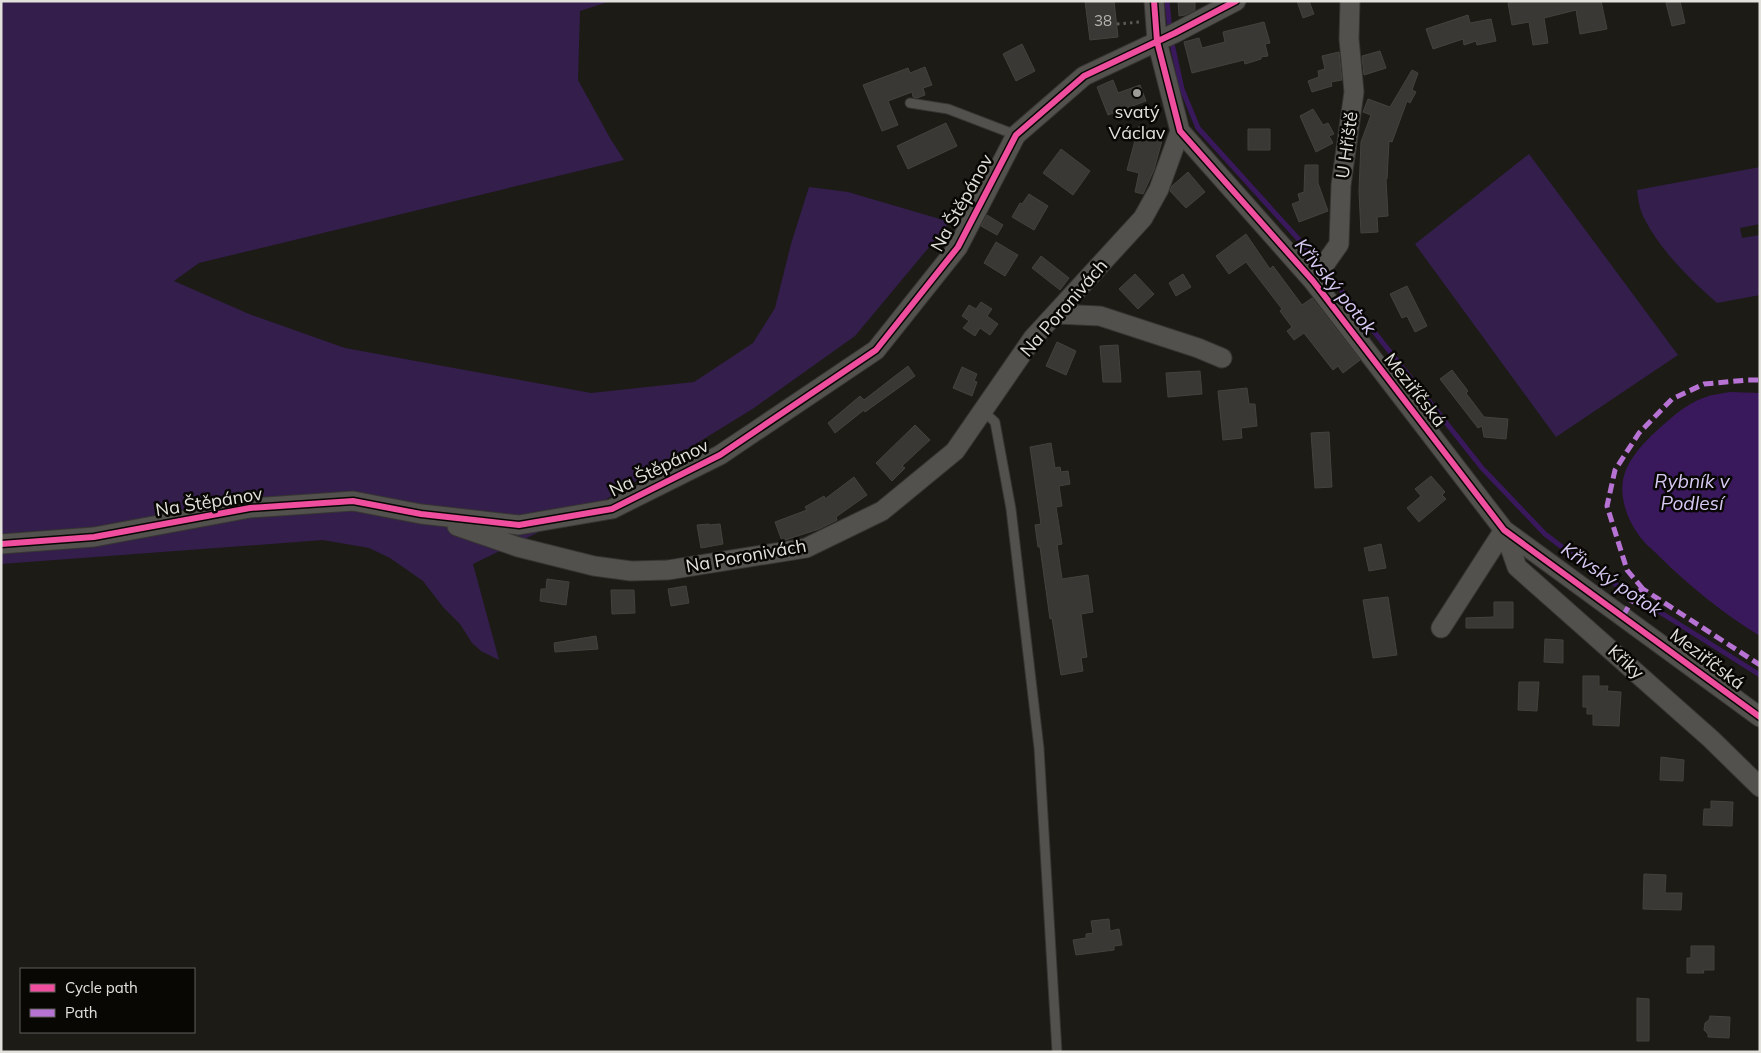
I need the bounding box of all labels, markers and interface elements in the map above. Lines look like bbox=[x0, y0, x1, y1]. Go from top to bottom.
house number: 38 bbox=[1094, 11, 1112, 30]
marker: svatý Václav bbox=[1131, 87, 1143, 99]
place label: svatý Václav bbox=[1109, 100, 1166, 144]
street label: U Hřiště bbox=[1330, 110, 1363, 180]
street label: Na Štěpánov bbox=[925, 150, 998, 256]
water label: Křivský potok bbox=[1290, 233, 1383, 340]
street label: Na Poronivách bbox=[1015, 254, 1112, 361]
street label: Meziříčská bbox=[1379, 348, 1451, 431]
street label: Na Štěpánov bbox=[605, 433, 713, 502]
water label: Rybník v Podlesí bbox=[1654, 469, 1731, 515]
street label: Na Štěpánov bbox=[154, 482, 264, 521]
street label: Na Poronivách bbox=[684, 534, 808, 577]
water label: Křivský potok bbox=[1557, 536, 1668, 622]
street label: Meziříčská bbox=[1665, 623, 1749, 694]
street label: Křiky bbox=[1603, 639, 1650, 684]
legend bbox=[20, 968, 195, 1033]
text: Cycle path bbox=[65, 978, 138, 997]
text: Path bbox=[65, 1003, 97, 1022]

